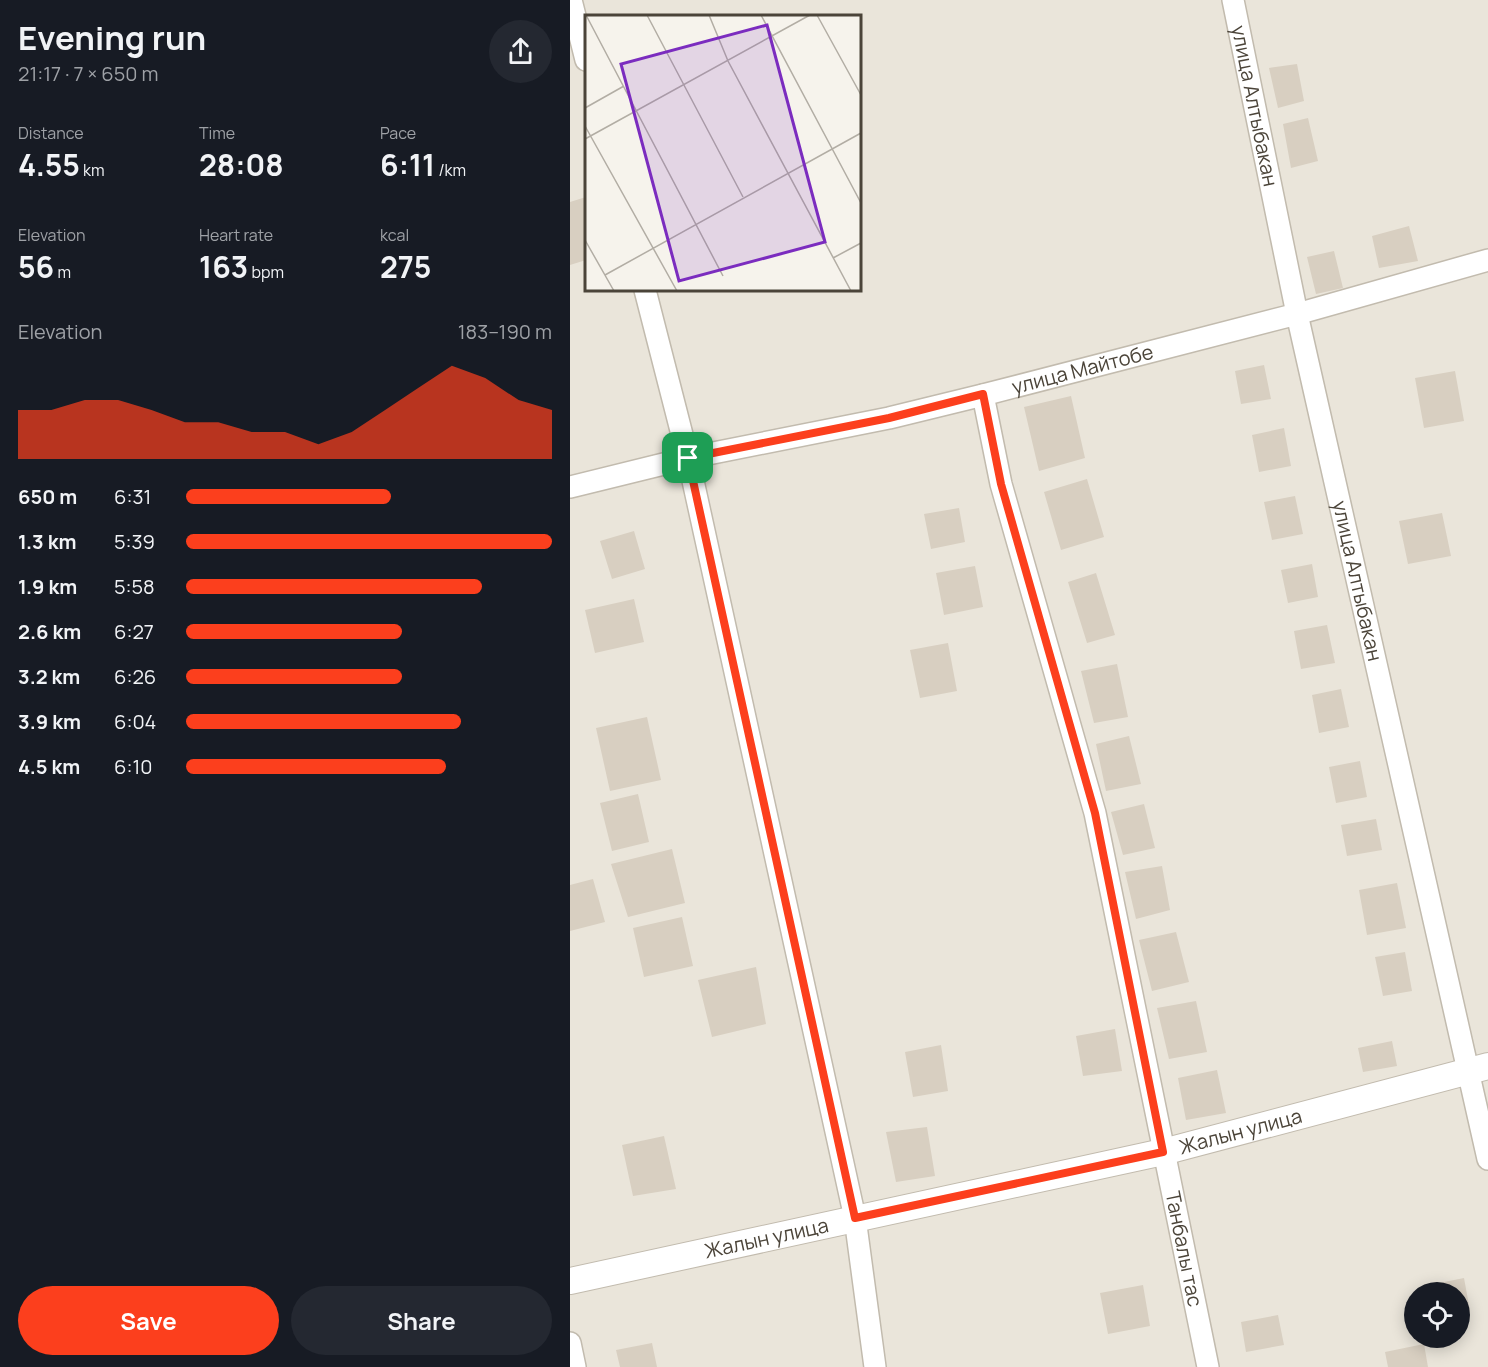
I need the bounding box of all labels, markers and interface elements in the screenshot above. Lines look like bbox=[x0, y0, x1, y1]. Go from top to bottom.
text: Evening run bbox=[18, 15, 206, 60]
inset map bbox=[585, 15, 861, 291]
button: share bbox=[489, 20, 552, 83]
street label: улица Алтыбакан bbox=[1225, 23, 1285, 189]
text: 21:17 · 7 × 650 m bbox=[18, 60, 158, 87]
text: Distance bbox=[18, 122, 84, 144]
text: Time bbox=[199, 122, 235, 144]
text: Pace bbox=[380, 122, 416, 144]
text: 4.55 bbox=[18, 144, 80, 185]
text: 28:08 bbox=[199, 144, 284, 185]
text: 6:11 bbox=[380, 144, 435, 185]
text: km bbox=[80, 159, 105, 181]
text: /km bbox=[435, 159, 466, 181]
text: Elevation bbox=[18, 224, 86, 246]
text: Heart rate bbox=[199, 224, 273, 246]
text: kcal bbox=[380, 224, 409, 246]
text: 56 bbox=[18, 246, 54, 287]
text: 163 bbox=[199, 246, 248, 287]
text: 275 bbox=[380, 246, 431, 287]
text: m bbox=[54, 261, 71, 283]
text: bpm bbox=[248, 261, 284, 283]
text: Elevation bbox=[18, 318, 102, 345]
text: 183–190 m bbox=[458, 318, 552, 345]
street label: улица Майтобе bbox=[1009, 338, 1156, 400]
pin bbox=[662, 432, 713, 483]
icon: arrive bbox=[671, 441, 704, 474]
text: 650 m bbox=[18, 483, 77, 510]
text: 6:31 bbox=[114, 483, 151, 510]
street label: улица Алтыбакан bbox=[1327, 498, 1389, 664]
text: 1.3 km bbox=[18, 528, 76, 555]
text: 5:39 bbox=[114, 528, 155, 555]
text: 1.9 km bbox=[18, 573, 77, 600]
text: 5:58 bbox=[114, 573, 155, 600]
text: 2.6 km bbox=[18, 618, 81, 645]
text: 6:27 bbox=[114, 618, 154, 645]
text: 3.2 km bbox=[18, 663, 80, 690]
text: 6:26 bbox=[114, 663, 156, 690]
text: 3.9 km bbox=[18, 708, 81, 735]
text: 6:04 bbox=[114, 708, 156, 735]
text: 4.5 km bbox=[18, 753, 80, 780]
text: 6:10 bbox=[114, 753, 152, 780]
street label: Жалын улица bbox=[1176, 1102, 1305, 1160]
street label: Танбалы тас bbox=[1159, 1189, 1209, 1309]
street label: Жалын улица bbox=[702, 1211, 831, 1264]
map controls bbox=[1404, 1282, 1470, 1348]
button: locate bbox=[1404, 1282, 1470, 1348]
button: Save bbox=[18, 1286, 279, 1355]
button: Share bbox=[291, 1286, 552, 1355]

